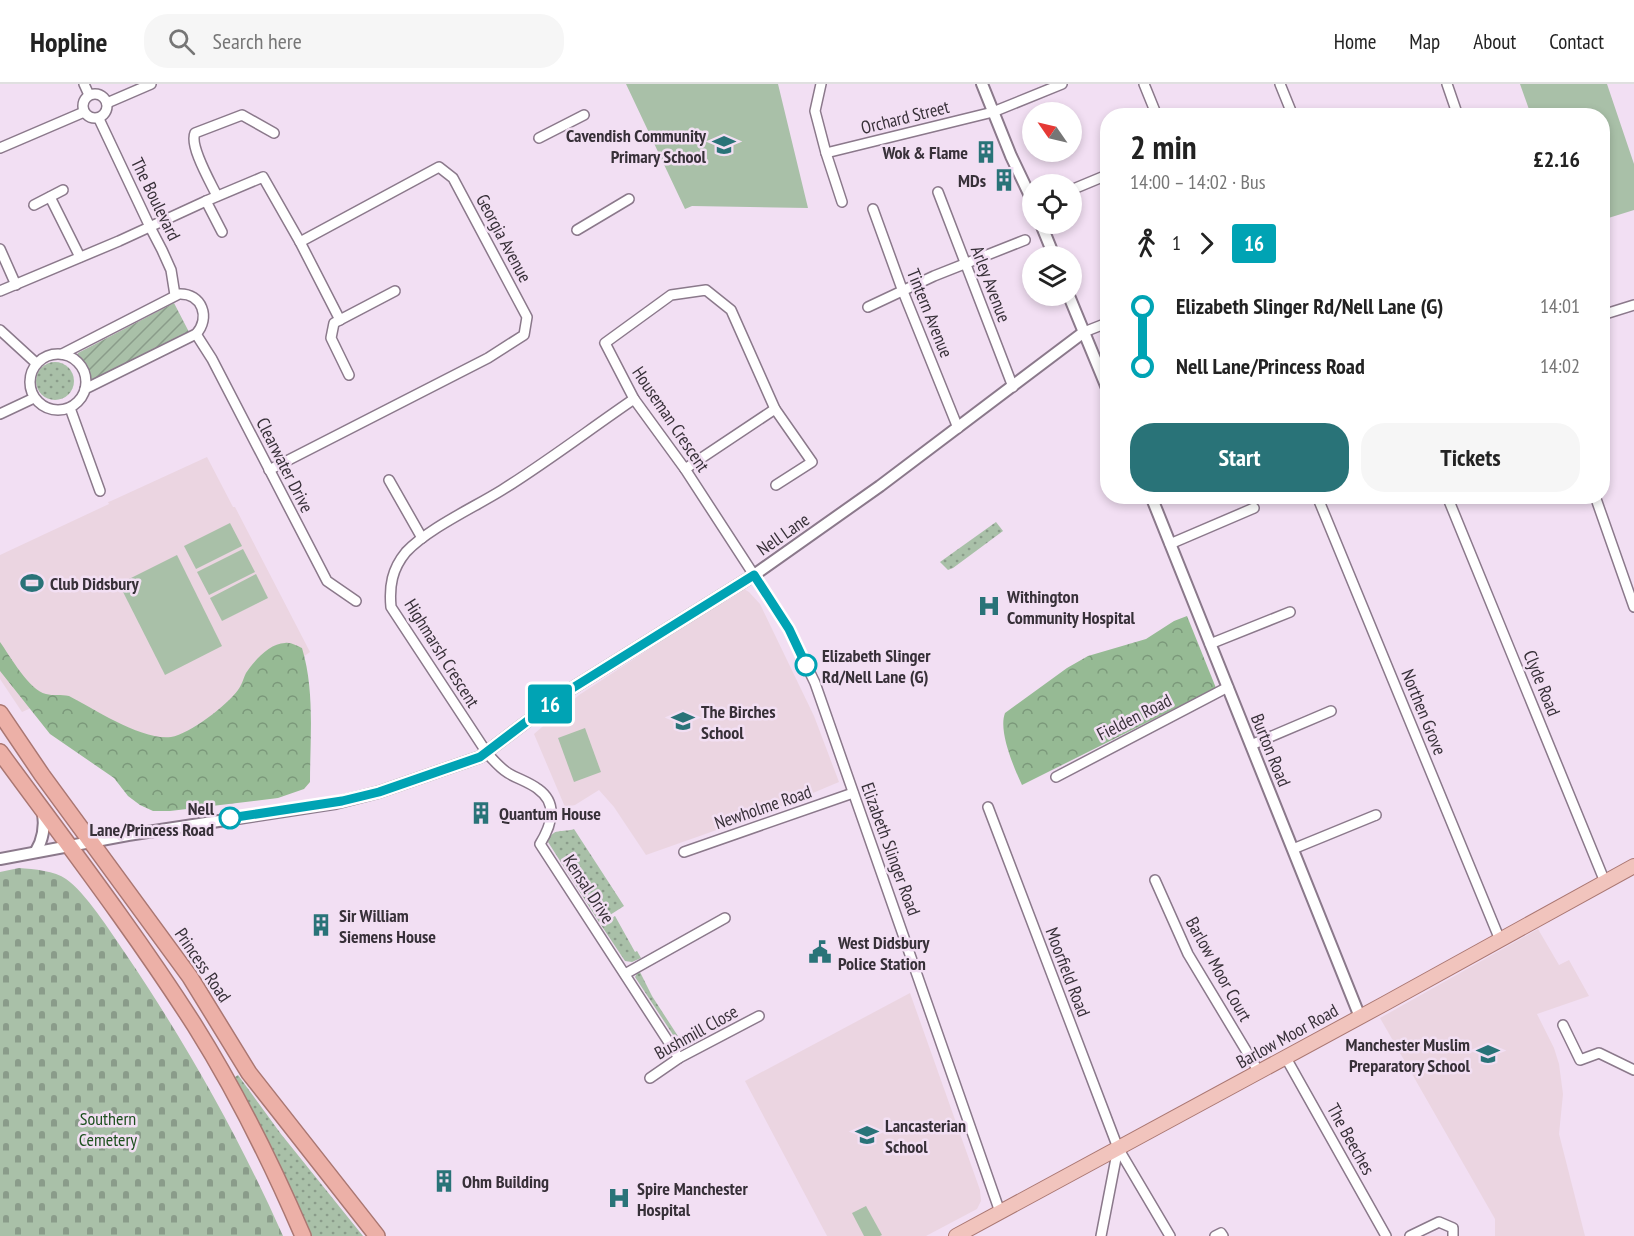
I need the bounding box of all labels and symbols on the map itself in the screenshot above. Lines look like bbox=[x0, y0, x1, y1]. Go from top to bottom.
street label: Orchard Street bbox=[858, 95, 952, 139]
north arrow bbox=[1022, 102, 1082, 162]
place label: Cavendish Community Primary School bbox=[566, 124, 707, 168]
school or university icon: Cavendish Community Primary School bbox=[711, 132, 737, 158]
building icon: Wok & Flame bbox=[973, 139, 999, 165]
place label: Wok & Flame bbox=[881, 141, 968, 164]
street label: The Boulevard bbox=[126, 154, 186, 244]
building icon: MDs bbox=[991, 167, 1017, 193]
place label: MDs bbox=[958, 169, 986, 192]
street label: Georgia Avenue bbox=[471, 190, 537, 286]
street label: Arley Avenue bbox=[966, 243, 1016, 325]
street label: Tintern Avenue bbox=[902, 265, 958, 361]
street label: Houseman Crescent bbox=[627, 362, 715, 476]
street label: Clearwater Drive bbox=[251, 414, 319, 516]
street label: Nell Lane bbox=[752, 508, 814, 560]
sports icon: Club Didsbury bbox=[19, 570, 45, 596]
place label: Club Didsbury bbox=[50, 572, 140, 595]
place label: Withington Community Hospital bbox=[1006, 585, 1136, 629]
hospital icon: Withington Community Hospital bbox=[976, 593, 1002, 619]
street label: Highmarsh Crescent bbox=[399, 594, 485, 712]
place label: Elizabeth Slinger Rd/Nell Lane (G) bbox=[822, 644, 931, 688]
street label: Clyde Road bbox=[1518, 647, 1566, 719]
marker: Elizabeth Slinger Rd/Nell Lane (G) bbox=[795, 654, 817, 676]
street label: Northen Grove bbox=[1396, 666, 1452, 758]
line badge: 16 bbox=[523, 684, 577, 724]
street label: Fielden Road bbox=[1093, 688, 1175, 746]
place label: The Birches School bbox=[701, 700, 776, 744]
school or university icon: The Birches School bbox=[670, 708, 696, 734]
street label: Burton Road bbox=[1246, 710, 1296, 790]
street label: Elizabeth Slinger Road bbox=[856, 779, 926, 919]
street label: Newholme Road bbox=[711, 780, 815, 834]
place label: Nell Lane/Princess Road bbox=[89, 797, 215, 841]
building icon: Quantum House bbox=[468, 800, 494, 826]
place label: Quantum House bbox=[499, 802, 601, 825]
marker: Nell Lane/Princess Road bbox=[219, 807, 241, 829]
street label: Kensal Drive bbox=[558, 850, 620, 928]
place label: Sir William Siemens House bbox=[339, 904, 436, 948]
building icon: Sir William Siemens House bbox=[308, 912, 334, 938]
street label: Barlow Moor Court bbox=[1181, 913, 1257, 1025]
street label: Princess Road bbox=[170, 923, 236, 1007]
street label: Moorfield Road bbox=[1040, 924, 1096, 1020]
place label: West Didsbury Police Station bbox=[837, 931, 930, 975]
public building icon: West Didsbury Police Station bbox=[807, 939, 833, 965]
street label: Barlow Moor Road bbox=[1232, 999, 1342, 1073]
street label: Bushmill Close bbox=[650, 1000, 742, 1064]
place label: Manchester Muslim Preparatory School bbox=[1346, 1033, 1471, 1077]
school or university icon: Manchester Muslim Preparatory School bbox=[1475, 1041, 1501, 1067]
street label: The Beeches bbox=[1322, 1099, 1380, 1179]
park label: Southern Cemetery bbox=[79, 1107, 137, 1151]
place label: Lancasterian School bbox=[885, 1114, 966, 1158]
school or university icon: Lancasterian School bbox=[854, 1122, 880, 1148]
building icon: Ohm Building bbox=[431, 1168, 457, 1194]
place label: Ohm Building bbox=[462, 1170, 549, 1193]
place label: Spire Manchester Hospital bbox=[637, 1177, 748, 1221]
hospital icon: Spire Manchester Hospital bbox=[606, 1185, 632, 1211]

